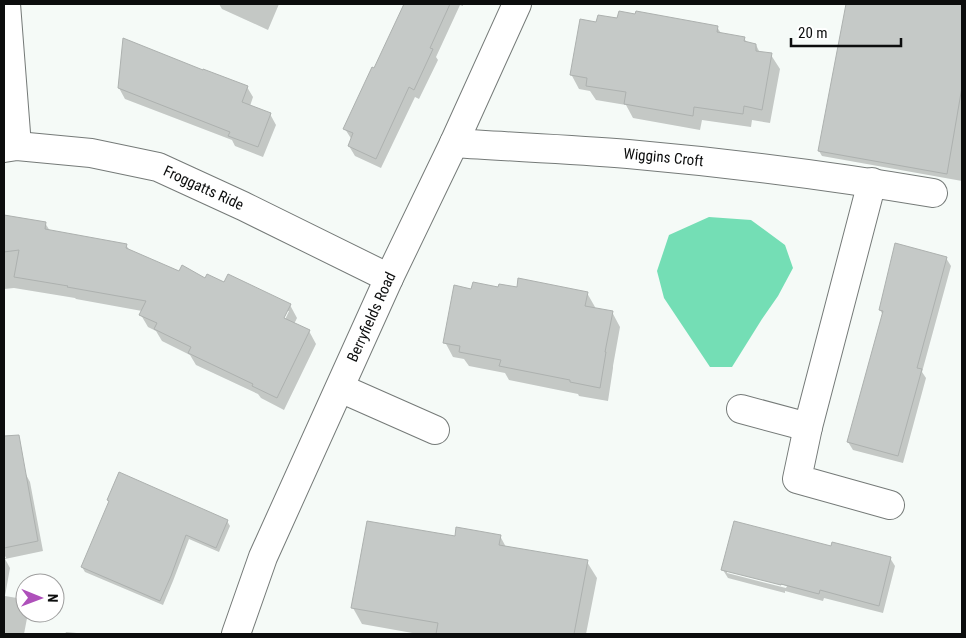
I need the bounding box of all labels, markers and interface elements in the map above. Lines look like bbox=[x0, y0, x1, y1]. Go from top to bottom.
scale bar bbox=[791, 15, 901, 47]
text: 20 m bbox=[798, 24, 828, 42]
street label: Wiggins Croft bbox=[623, 145, 704, 170]
street label: Froggatts Ride bbox=[161, 162, 246, 214]
street label: Berryfields Road bbox=[343, 269, 400, 365]
north arrow bbox=[15, 573, 65, 623]
text: N bbox=[45, 594, 61, 603]

